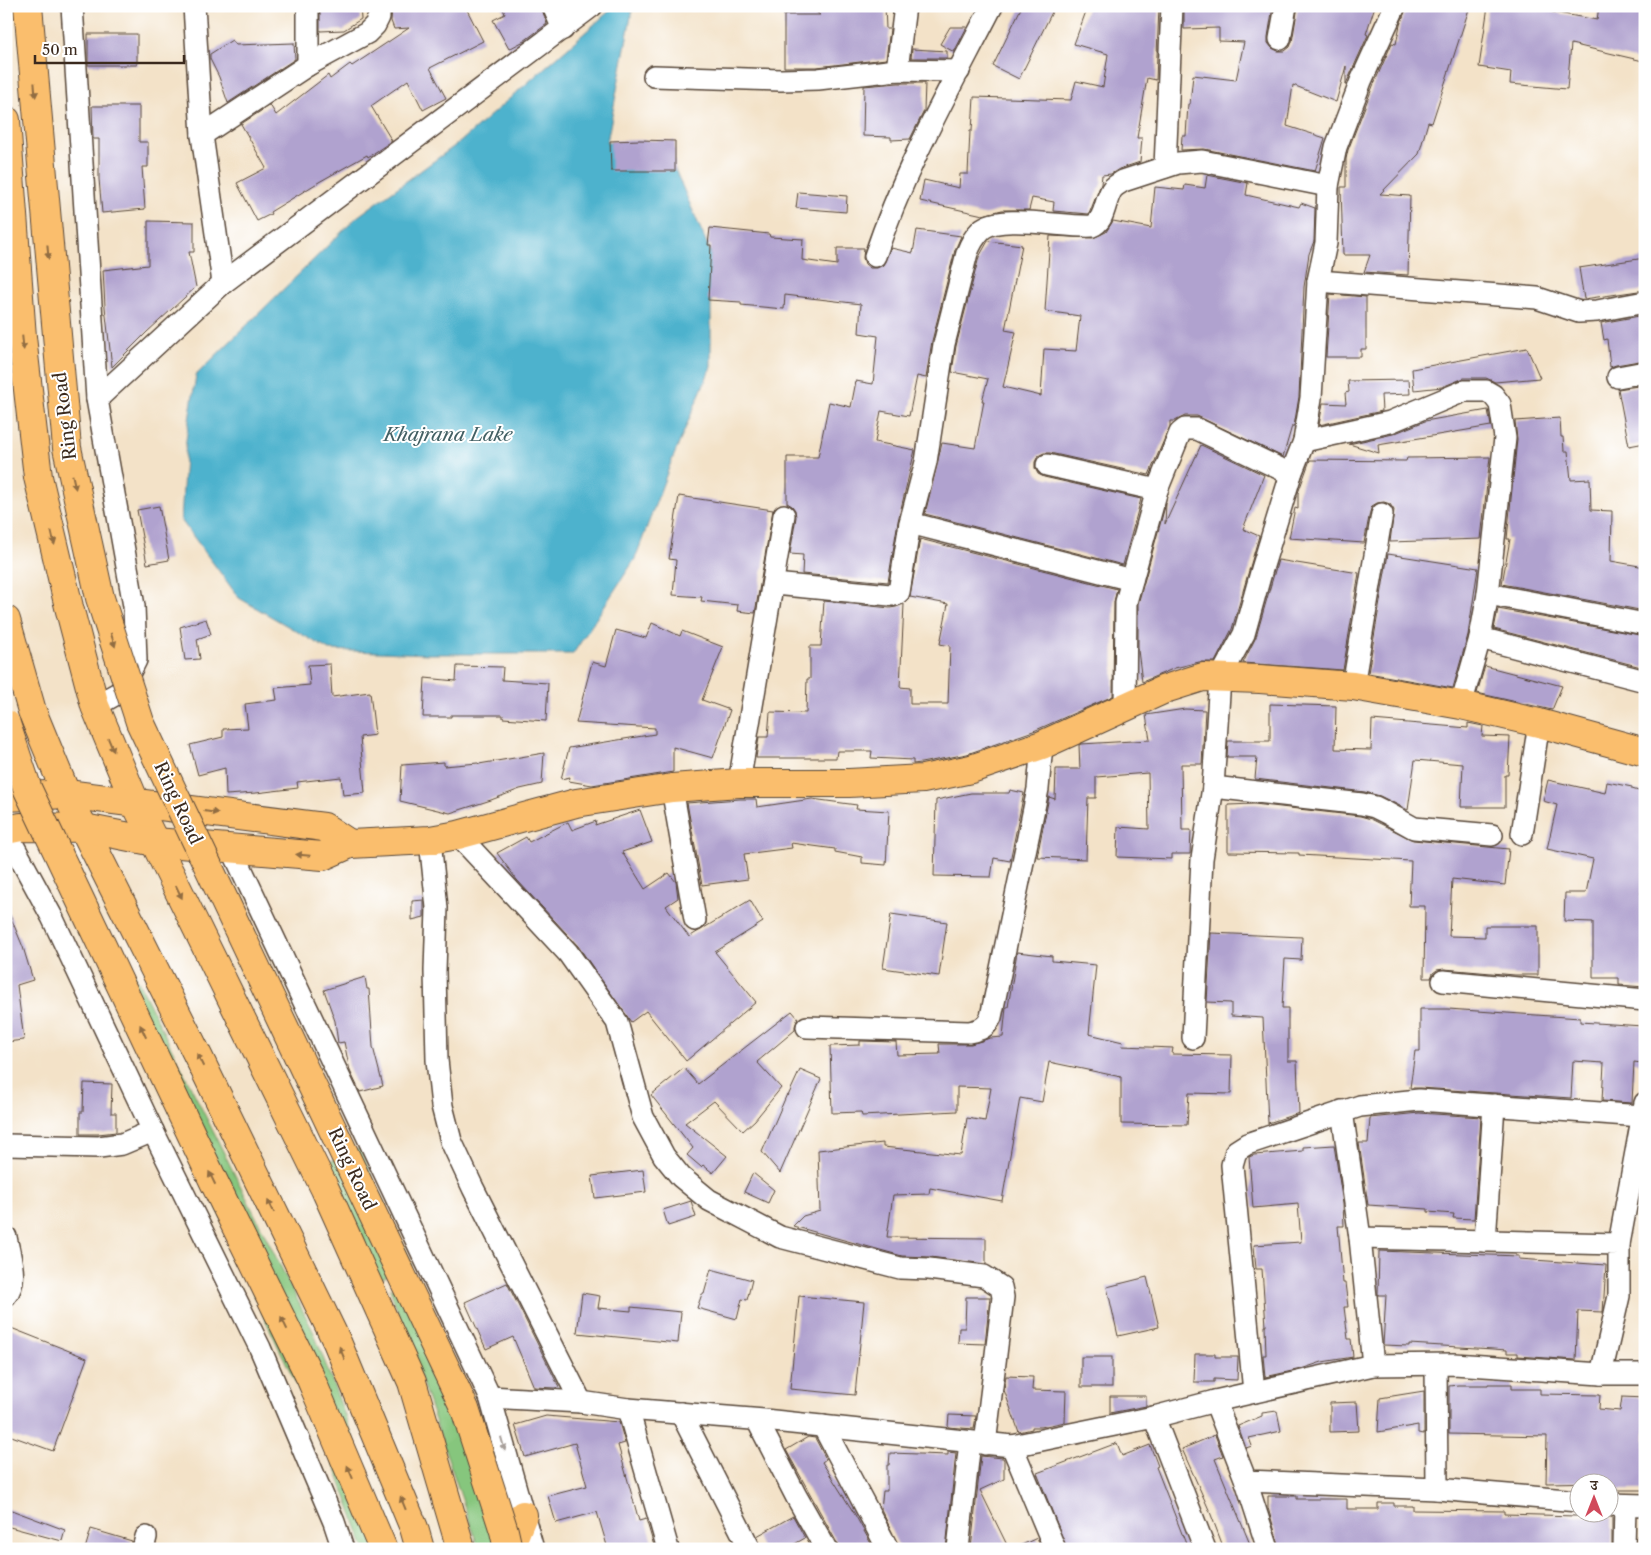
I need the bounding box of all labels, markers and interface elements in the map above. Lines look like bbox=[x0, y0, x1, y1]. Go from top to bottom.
scale bar bbox=[35, 32, 184, 64]
text: 50 m bbox=[42, 40, 78, 59]
one-way arrow bbox=[31, 82, 39, 98]
one-way arrow bbox=[45, 244, 53, 260]
one-way arrow bbox=[19, 336, 27, 352]
street label: Ring Road bbox=[49, 371, 81, 461]
water label: Khajrana Lake bbox=[382, 423, 513, 446]
one-way arrow bbox=[70, 475, 78, 490]
one-way arrow bbox=[49, 531, 57, 546]
one-way arrow bbox=[110, 633, 118, 648]
one-way arrow bbox=[107, 738, 115, 752]
street label: Ring Road bbox=[149, 758, 207, 848]
one-way arrow bbox=[204, 808, 220, 816]
one-way arrow bbox=[295, 851, 311, 859]
one-way arrow bbox=[176, 885, 184, 899]
one-way arrow bbox=[138, 1024, 146, 1038]
one-way arrow bbox=[196, 1053, 204, 1067]
street label: Ring Road bbox=[323, 1124, 381, 1214]
one-way arrow bbox=[208, 1171, 216, 1185]
one-way arrow bbox=[267, 1199, 275, 1213]
one-way arrow bbox=[280, 1316, 288, 1331]
one-way arrow bbox=[337, 1346, 345, 1360]
one-way arrow bbox=[499, 1436, 507, 1451]
one-way arrow bbox=[346, 1465, 354, 1479]
north arrow bbox=[1568, 1472, 1618, 1522]
text: उ bbox=[1589, 1476, 1598, 1494]
one-way arrow bbox=[399, 1496, 407, 1510]

